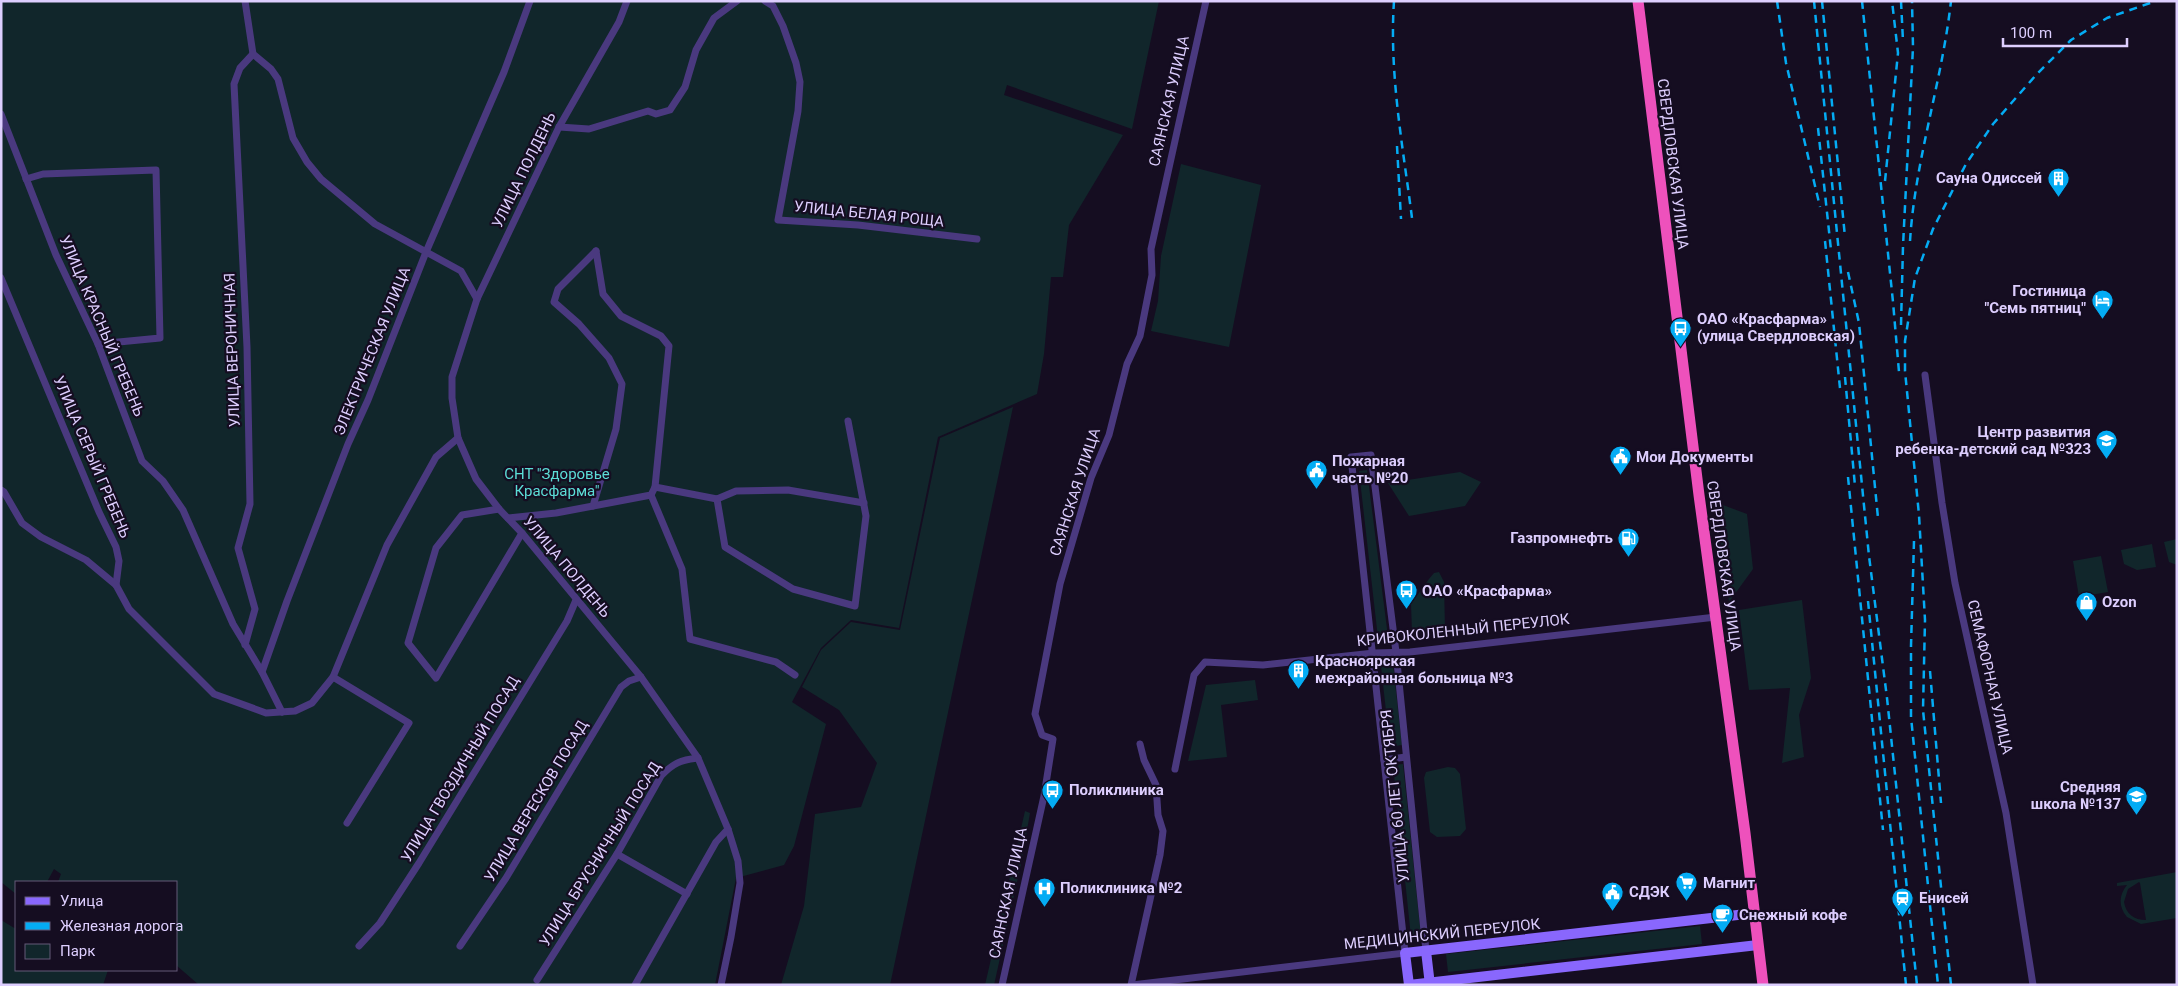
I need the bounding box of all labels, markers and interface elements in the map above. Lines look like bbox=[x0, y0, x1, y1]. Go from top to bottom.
scale bar bbox=[2003, 15, 2127, 47]
text: 100 m bbox=[2010, 24, 2052, 42]
street label: САЯНСКАЯ УЛИЦА bbox=[1145, 34, 1193, 168]
street label: СВЕРДЛОВСКАЯ УЛИЦА bbox=[1654, 78, 1692, 251]
street label: УЛИЦА ПОЛДЕНЬ bbox=[488, 109, 560, 231]
building icon: Сауна Одиссей bbox=[2046, 166, 2070, 197]
place label: Сауна Одиссей bbox=[1936, 169, 2042, 187]
street label: УЛИЦА БЕЛАЯ РОЩА bbox=[793, 197, 945, 231]
street label: УЛИЦА КРАСНЫЙ ГРЕБЕНЬ bbox=[56, 233, 148, 419]
street label: ЭЛЕКТРИЧЕСКАЯ УЛИЦА bbox=[330, 264, 414, 438]
street label: УЛИЦА ВЕРОНИЧНАЯ bbox=[220, 273, 244, 427]
place label: Гостиница "Семь пятниц" bbox=[1984, 282, 2086, 317]
hotel icon: Гостиница "Семь пятниц" bbox=[2090, 288, 2114, 319]
place label: ОАО «Красфарма» (улица Свердловская) bbox=[1697, 310, 1855, 345]
bus stop icon: ОАО «Красфарма» (улица Свердловская) bbox=[1669, 316, 1693, 347]
street label: УЛИЦА СЕРЫЙ ГРЕБЕНЬ bbox=[50, 373, 134, 541]
place label: Центр развития ребенка-детский сад №323 bbox=[1895, 423, 2091, 458]
street label: САЯНСКАЯ УЛИЦА bbox=[1046, 426, 1104, 558]
school or university icon: Центр развития ребенка-детский сад №323 bbox=[2095, 429, 2119, 460]
public building icon: Мои Документы bbox=[1608, 445, 1632, 476]
place label: Мои Документы bbox=[1636, 448, 1754, 466]
place label: Пожарная часть №20 bbox=[1332, 452, 1408, 487]
public building icon: Пожарная часть №20 bbox=[1304, 458, 1328, 489]
park label: СНТ "Здоровье Красфарма" bbox=[504, 465, 610, 500]
street label: СВЕРДЛОВСКАЯ УЛИЦА bbox=[1703, 480, 1745, 653]
street label: УЛИЦА ПОЛДЕНЬ bbox=[519, 513, 615, 621]
fuel station icon: Газпромнефть bbox=[1617, 526, 1641, 557]
place label: Газпромнефть bbox=[1510, 529, 1613, 547]
bus stop icon: ОАО «Красфарма» bbox=[1394, 579, 1418, 610]
place label: ОАО «Красфарма» bbox=[1422, 582, 1552, 600]
shop icon: Ozon bbox=[2074, 590, 2098, 621]
place label: Ozon bbox=[2102, 593, 2137, 611]
street label: СЕМАФОРНАЯ УЛИЦА bbox=[1963, 598, 2017, 756]
street label: КРИВОКОЛЕННЫЙ ПЕРЕУЛОК bbox=[1356, 610, 1571, 650]
place label: Красноярская межрайонная больница №3 bbox=[1315, 652, 1513, 687]
building icon: Красноярская межрайонная больница №3 bbox=[1287, 658, 1311, 689]
street label: УЛИЦА ГВОЗДИЧНЫЙ ПОСАД bbox=[397, 673, 523, 865]
street label: УЛИЦА 60 ЛЕТ ОКТЯБРЯ bbox=[1377, 708, 1413, 884]
street label: УЛИЦА ВЕРЕСКОВ ПОСАД bbox=[481, 717, 591, 885]
street label: УЛИЦА БРУСНИЧНЫЙ ПОСАД bbox=[536, 758, 664, 950]
bus stop icon: Поликлиника bbox=[1041, 778, 1065, 809]
place label: Средняя школа №137 bbox=[2031, 778, 2121, 813]
place label: Поликлиника bbox=[1069, 781, 1164, 799]
school or university icon: Средняя школа №137 bbox=[2125, 784, 2149, 815]
street label: САЯНСКАЯ УЛИЦА bbox=[985, 826, 1031, 960]
supermarket icon: Магнит bbox=[1675, 871, 1699, 902]
place label: Магнит bbox=[1703, 874, 1755, 892]
hospital icon: Поликлиника №2 bbox=[1032, 876, 1056, 907]
place label: Поликлиника №2 bbox=[1060, 879, 1183, 897]
public building icon: СДЭК bbox=[1601, 880, 1625, 911]
legend bbox=[15, 881, 178, 971]
place label: СДЭК bbox=[1629, 883, 1670, 901]
station icon: Енисей bbox=[1891, 886, 1915, 917]
place label: Енисей bbox=[1919, 889, 1969, 907]
text: Улица bbox=[60, 892, 103, 910]
cafe icon: Снежный кофе bbox=[1711, 903, 1735, 934]
place label: Снежный кофе bbox=[1739, 906, 1847, 924]
street label: МЕДИЦИНСКИЙ ПЕРЕУЛОК bbox=[1343, 915, 1541, 953]
text: Железная дорога bbox=[60, 917, 183, 935]
text: Парк bbox=[60, 942, 95, 960]

